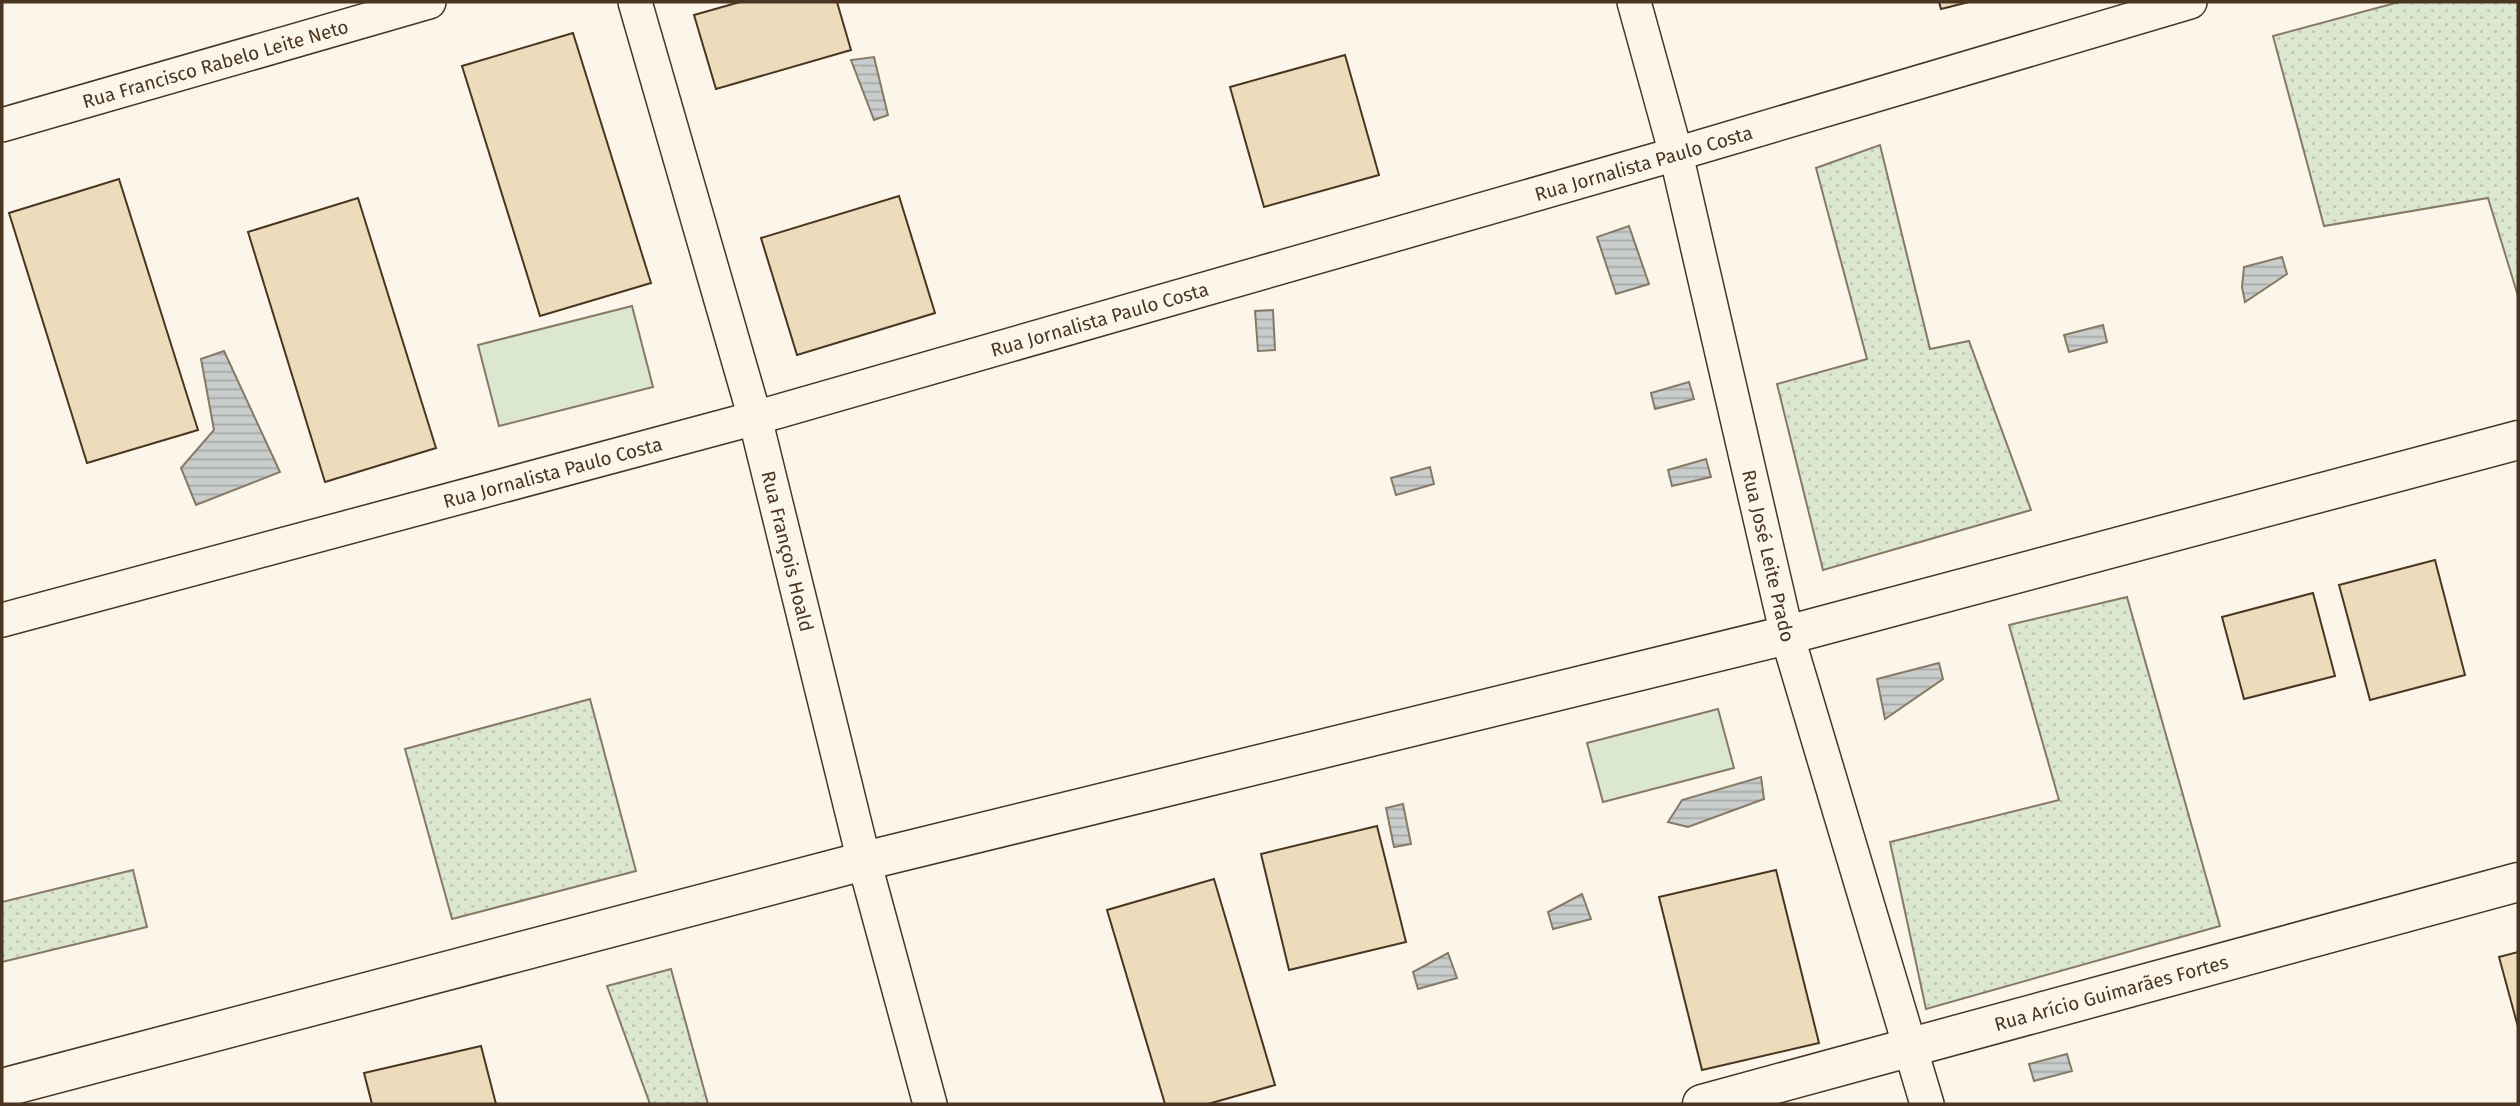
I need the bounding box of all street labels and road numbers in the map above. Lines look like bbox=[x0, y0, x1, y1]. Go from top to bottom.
street label: Rua Francisco Rabelo Leite Neto bbox=[80, 14, 351, 113]
street label: Rua Jornalista Paulo Costa bbox=[1532, 121, 1755, 205]
street label: Rua Jornalista Paulo Costa bbox=[988, 277, 1211, 361]
street label: Rua Jornalista Paulo Costa bbox=[441, 432, 665, 513]
street label: Rua José Leite Prado bbox=[1738, 467, 1800, 645]
street label: Rua François Hoald bbox=[757, 468, 819, 634]
street label: Rua Arício Guimarães Fortes bbox=[1992, 950, 2231, 1035]

